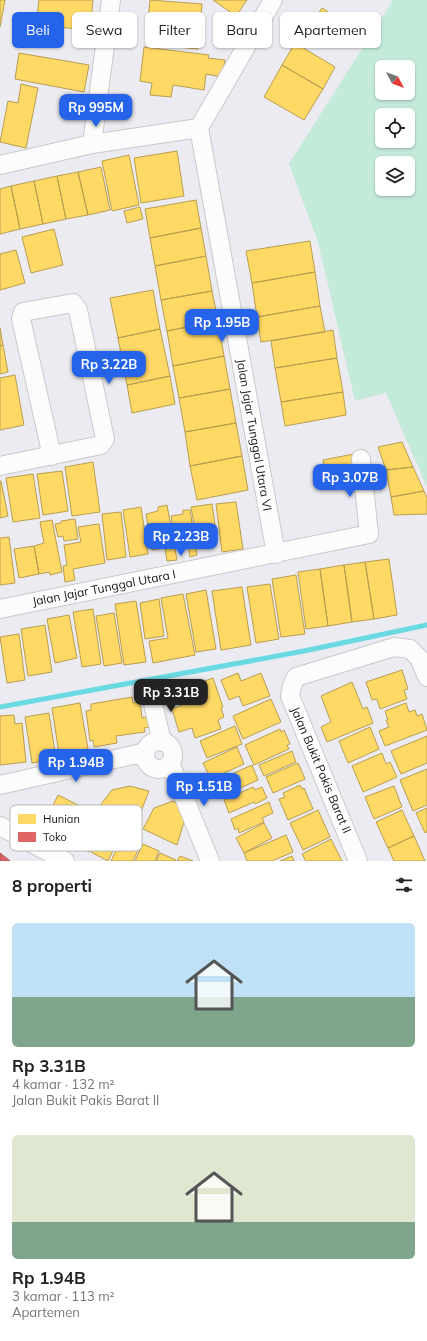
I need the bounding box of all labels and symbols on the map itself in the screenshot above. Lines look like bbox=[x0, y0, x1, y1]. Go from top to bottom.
north arrow bbox=[375, 60, 415, 100]
pin: Rp 995M bbox=[59, 94, 133, 128]
pin: Rp 1.95B bbox=[181, 309, 263, 343]
pin: Rp 3.22B bbox=[68, 351, 150, 385]
street label: Jalan Jajar Tunggal Utara VI bbox=[234, 358, 275, 512]
pin: Rp 3.07B bbox=[309, 464, 391, 498]
pin: Rp 2.23B bbox=[140, 523, 222, 557]
street label: Jalan Jajar Tunggal Utara I bbox=[31, 566, 177, 609]
pin: Rp 3.31B bbox=[130, 679, 212, 713]
street label: Jalan Bukit Pakis Barat II bbox=[288, 704, 355, 835]
pin: Rp 1.94B bbox=[35, 749, 117, 783]
pin: Rp 1.51B bbox=[163, 773, 245, 807]
legend bbox=[10, 805, 142, 851]
text: Hunian bbox=[43, 812, 80, 826]
text: Toko bbox=[43, 830, 67, 844]

